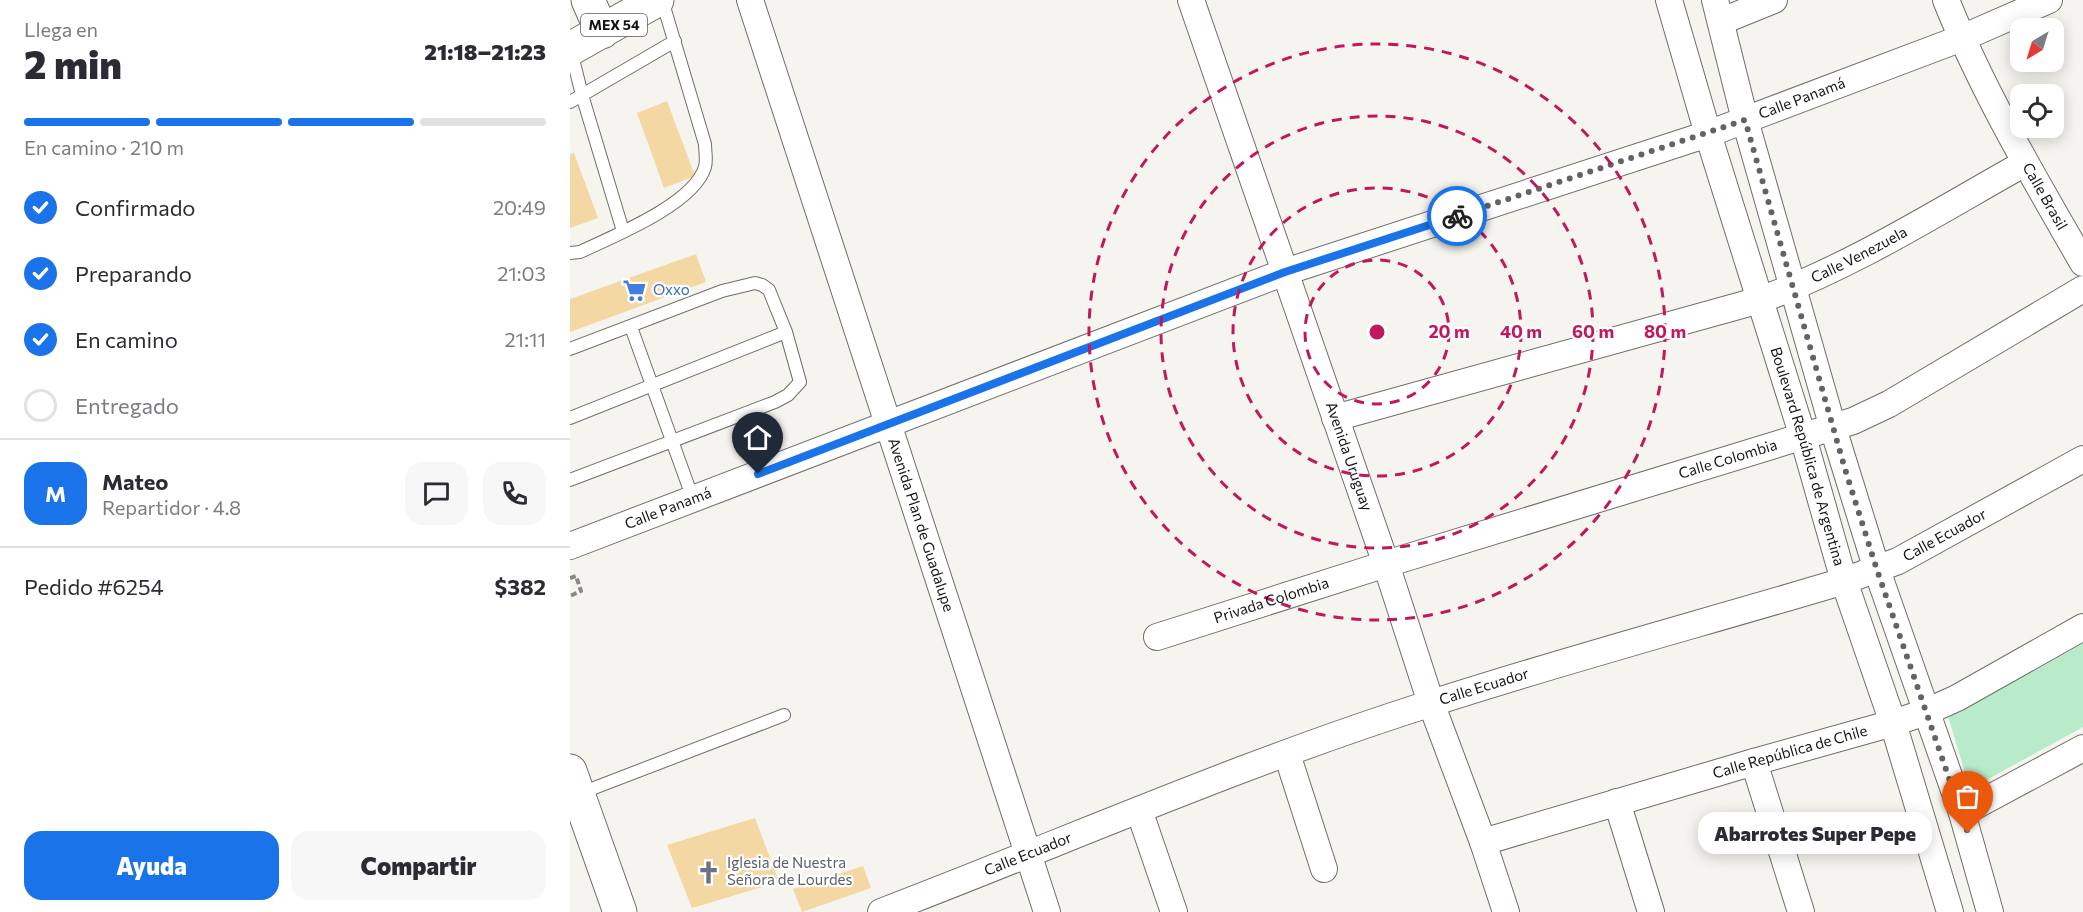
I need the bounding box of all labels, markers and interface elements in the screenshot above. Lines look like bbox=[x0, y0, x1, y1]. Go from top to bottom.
road number: MEX 54 bbox=[581, 14, 647, 36]
text: Llega en bbox=[24, 17, 98, 41]
north arrow bbox=[2010, 18, 2064, 72]
map controls bbox=[2010, 18, 2064, 138]
text: 21:18–21:23 bbox=[424, 38, 546, 65]
text: 2 min bbox=[24, 39, 122, 87]
street label: Calle Panamá bbox=[1756, 73, 1847, 122]
button: locate bbox=[2010, 84, 2064, 138]
text: En camino · 210 m bbox=[24, 135, 184, 159]
street label: Calle Brasil bbox=[2019, 159, 2072, 233]
courier bbox=[1427, 186, 1487, 246]
icon: check bbox=[24, 191, 57, 224]
text: Confirmado bbox=[75, 194, 196, 221]
text: 20:49 bbox=[493, 195, 546, 219]
icon: bike bbox=[1441, 200, 1474, 233]
street label: Calle Venezuela bbox=[1808, 222, 1910, 286]
icon: check bbox=[24, 257, 57, 290]
text: Preparando bbox=[75, 260, 192, 287]
text: 21:03 bbox=[497, 261, 546, 285]
supermarket icon: Oxxo bbox=[622, 277, 648, 303]
place label: Oxxo bbox=[653, 280, 690, 298]
text: 20 m bbox=[1428, 320, 1470, 342]
text: 40 m bbox=[1500, 320, 1542, 342]
text: 60 m bbox=[1572, 320, 1614, 342]
text: 80 m bbox=[1644, 320, 1686, 342]
centre of rings bbox=[1367, 322, 1387, 342]
icon: check bbox=[24, 323, 57, 356]
text: En camino bbox=[75, 326, 178, 353]
text: 21:11 bbox=[505, 327, 546, 351]
street label: Boulevard República de Argentina bbox=[1767, 344, 1849, 568]
text: Entregado bbox=[75, 392, 179, 419]
street label: Avenida Uruguay bbox=[1323, 399, 1377, 513]
pin bbox=[732, 412, 783, 474]
icon: home bbox=[741, 421, 774, 454]
street label: Avenida Plan de Guadalupe bbox=[885, 435, 959, 614]
street label: Calle Colombia bbox=[1676, 435, 1779, 482]
button: chat bbox=[405, 462, 468, 525]
button: phone bbox=[483, 462, 546, 525]
text: Mateo bbox=[102, 468, 169, 495]
text: M bbox=[45, 480, 66, 507]
street label: Calle Panamá bbox=[622, 483, 713, 532]
text: Repartidor · 4.8 bbox=[102, 495, 241, 519]
street label: Calle Ecuador bbox=[1899, 504, 1989, 565]
text: Pedido #6254 bbox=[24, 573, 164, 600]
text: $382 bbox=[495, 573, 546, 600]
street label: Privada Colombia bbox=[1211, 573, 1331, 626]
street label: Calle Ecuador bbox=[1437, 663, 1531, 708]
street label: Calle República de Chile bbox=[1710, 721, 1869, 782]
pin bbox=[1942, 771, 1993, 833]
icon: bag bbox=[1951, 780, 1984, 813]
callout: Abarrotes Super Pepe bbox=[1698, 812, 1932, 854]
text: Abarrotes Super Pepe bbox=[1714, 821, 1916, 845]
street label: Calle Ecuador bbox=[981, 828, 1074, 879]
button: Ayuda bbox=[24, 831, 279, 900]
button: Compartir bbox=[291, 831, 546, 900]
place label: Iglesia de Nuestra Señora de Lourdes bbox=[727, 853, 853, 888]
church icon: Iglesia de Nuestra Señora de Lourdes bbox=[696, 859, 722, 885]

